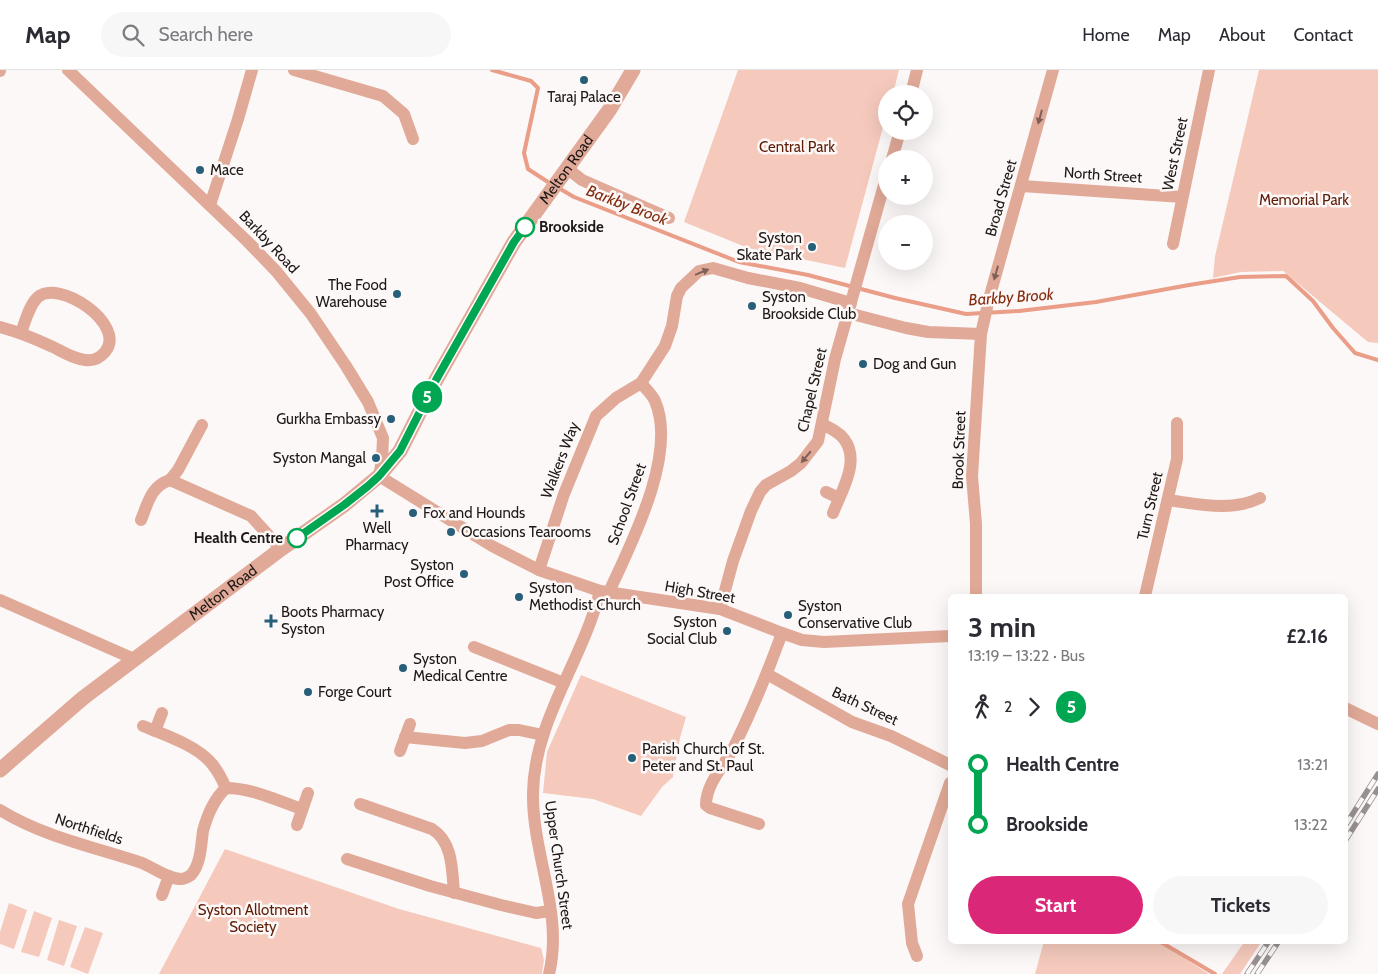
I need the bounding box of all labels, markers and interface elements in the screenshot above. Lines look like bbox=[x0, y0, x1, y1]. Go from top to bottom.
search box bbox=[101, 12, 451, 57]
text: Map bbox=[25, 20, 71, 49]
icon: search bbox=[119, 21, 147, 49]
text: Search here bbox=[159, 23, 253, 46]
text: Home bbox=[1082, 24, 1130, 46]
text: Map bbox=[1158, 24, 1191, 46]
text: About bbox=[1219, 24, 1265, 46]
text: Contact bbox=[1293, 24, 1353, 46]
marker: Taraj Palace bbox=[578, 74, 590, 86]
map controls bbox=[878, 85, 933, 270]
button: locate bbox=[878, 85, 933, 140]
place label: Taraj Palace bbox=[547, 88, 621, 106]
one-way arrow bbox=[1036, 109, 1044, 125]
street label: West Street bbox=[1158, 116, 1192, 192]
street label: Melton Road bbox=[535, 132, 597, 208]
park label: Central Park bbox=[759, 138, 835, 156]
button: + bbox=[878, 150, 933, 205]
street label: Broad Street bbox=[981, 157, 1021, 239]
place label: Mace bbox=[210, 161, 244, 179]
street label: North Street bbox=[1063, 163, 1143, 187]
marker: Mace bbox=[194, 164, 206, 176]
water label: Barkby Brook bbox=[584, 181, 671, 230]
park label: Memorial Park bbox=[1259, 191, 1349, 209]
street label: Barkby Road bbox=[235, 207, 303, 277]
button: − bbox=[878, 215, 933, 270]
marker: Brookside bbox=[515, 217, 535, 237]
place label: Brookside bbox=[539, 218, 604, 236]
place label: Syston Skate Park bbox=[737, 229, 802, 264]
marker: Syston Skate Park bbox=[806, 241, 818, 253]
one-way arrow bbox=[992, 266, 1000, 281]
one-way arrow bbox=[695, 268, 710, 276]
place label: The Food Warehouse bbox=[316, 276, 387, 311]
water label: Barkby Brook bbox=[968, 284, 1055, 309]
marker: The Food Warehouse bbox=[391, 288, 403, 300]
place label: Syston Brookside Club bbox=[762, 288, 856, 323]
marker: Syston Brookside Club bbox=[746, 300, 758, 312]
street label: Chapel Street bbox=[794, 346, 830, 434]
place label: Dog and Gun bbox=[873, 355, 956, 373]
marker: Dog and Gun bbox=[857, 358, 869, 370]
line badge: 5 bbox=[411, 381, 443, 413]
text: 5 bbox=[422, 386, 432, 408]
place label: Gurkha Embassy bbox=[276, 410, 381, 428]
street label: Brook Street bbox=[949, 410, 969, 490]
marker: Gurkha Embassy bbox=[385, 413, 397, 425]
street label: Walkers Way bbox=[537, 419, 583, 501]
place label: Syston Mangal bbox=[273, 449, 366, 467]
one-way arrow bbox=[800, 450, 811, 463]
marker: Syston Mangal bbox=[370, 452, 382, 464]
street label: School Street bbox=[604, 461, 650, 547]
street label: Turn Street bbox=[1133, 470, 1167, 542]
place label: Fox and Hounds bbox=[423, 504, 525, 522]
marker: Well Pharmacy bbox=[371, 505, 383, 517]
marker: Fox and Hounds bbox=[407, 507, 419, 519]
place label: Well Pharmacy bbox=[345, 519, 409, 554]
place label: Occasions Tearooms bbox=[461, 523, 591, 541]
marker: Occasions Tearooms bbox=[445, 526, 457, 538]
marker: Health Centre bbox=[287, 528, 307, 548]
place label: Health Centre bbox=[194, 529, 283, 547]
place label: Syston Post Office bbox=[384, 556, 454, 591]
street label: Melton Road bbox=[185, 561, 261, 624]
marker: Syston Post Office bbox=[458, 568, 470, 580]
street label: High Street bbox=[663, 577, 737, 607]
place label: Syston Methodist Church bbox=[529, 579, 641, 614]
marker: Syston Methodist Church bbox=[513, 591, 525, 603]
place label: Syston Conservative Club bbox=[798, 597, 912, 632]
place label: Boots Pharmacy Syston bbox=[281, 603, 385, 638]
marker: Syston Conservative Club bbox=[782, 609, 794, 621]
text: 3 min bbox=[968, 610, 1036, 644]
place label: Syston Social Club bbox=[647, 613, 717, 648]
marker: Boots Pharmacy Syston bbox=[265, 615, 277, 627]
marker: Syston Social Club bbox=[721, 625, 733, 637]
text: £2.16 bbox=[1287, 625, 1328, 648]
text: 13:19 – 13:22 · Bus bbox=[968, 646, 1085, 665]
place label: Syston Medical Centre bbox=[413, 650, 508, 685]
marker: Syston Medical Centre bbox=[397, 662, 409, 674]
place label: Forge Court bbox=[318, 683, 392, 701]
street label: Bath Street bbox=[829, 683, 901, 729]
marker: Forge Court bbox=[302, 686, 314, 698]
icon: walk bbox=[968, 693, 996, 721]
icon: forward bbox=[1020, 693, 1048, 721]
text: 5 bbox=[1066, 696, 1076, 718]
text: 2 bbox=[1004, 697, 1012, 716]
place label: Parish Church of St. Peter and St. Paul bbox=[642, 740, 765, 775]
marker: Parish Church of St. Peter and St. Paul bbox=[626, 752, 638, 764]
text: Health Centre bbox=[1006, 753, 1119, 776]
text: 13:21 bbox=[1297, 755, 1328, 774]
street label: Upper Church Street bbox=[541, 799, 577, 931]
street label: Northfields bbox=[53, 810, 125, 848]
text: Brookside bbox=[1006, 813, 1088, 836]
text: 13:22 bbox=[1294, 815, 1328, 834]
button: Start bbox=[968, 876, 1143, 934]
button: Tickets bbox=[1153, 876, 1328, 934]
park label: Syston Allotment Society bbox=[198, 901, 308, 936]

